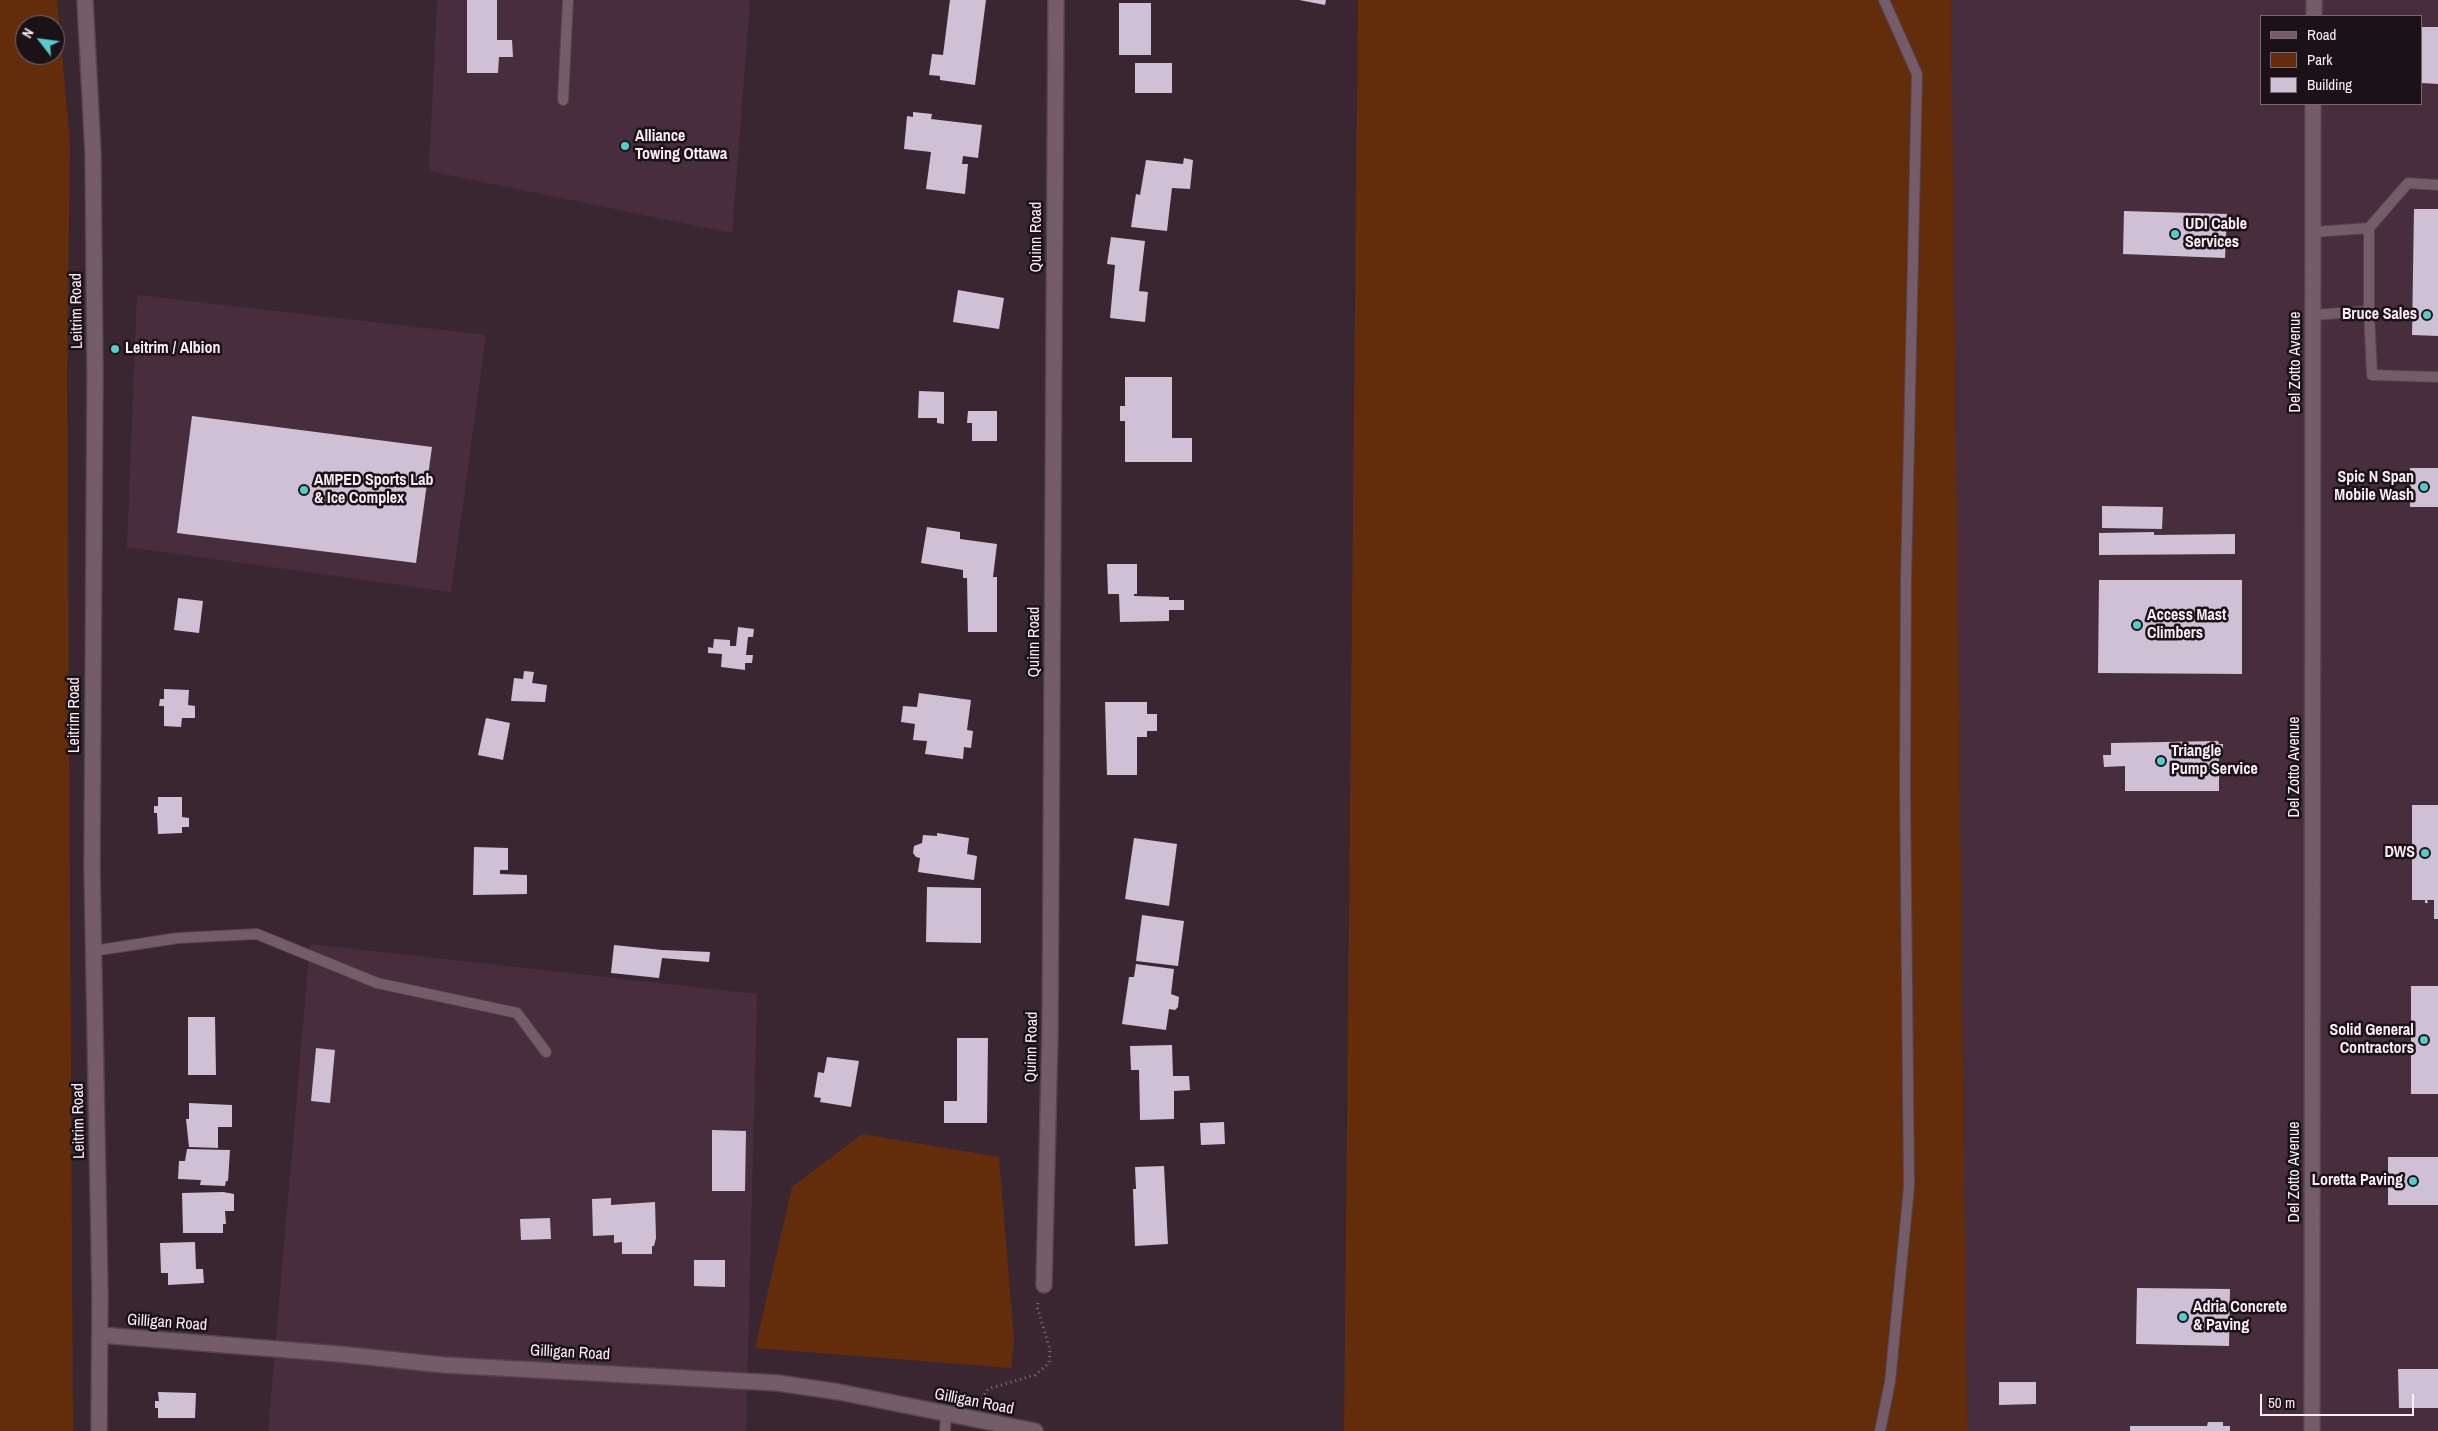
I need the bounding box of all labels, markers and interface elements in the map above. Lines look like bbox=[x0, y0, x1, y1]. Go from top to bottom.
north arrow bbox=[15, 15, 65, 65]
legend bbox=[2260, 15, 2423, 105]
text: Road bbox=[2307, 24, 2336, 45]
text: N bbox=[18, 25, 38, 41]
text: Park bbox=[2307, 49, 2332, 70]
text: Building bbox=[2307, 74, 2352, 95]
place label: Alliance Towing Ottawa bbox=[635, 127, 727, 165]
marker: Alliance Towing Ottawa bbox=[619, 140, 631, 152]
street label: Quinn Road bbox=[1027, 202, 1047, 272]
place label: UDI Cable Services bbox=[2185, 215, 2247, 253]
marker: UDI Cable Services bbox=[2169, 228, 2181, 240]
street label: Leitrim Road bbox=[67, 273, 87, 349]
place label: Bruce Sales bbox=[2342, 305, 2417, 325]
marker: Bruce Sales bbox=[2421, 309, 2433, 321]
street label: Del Zotto Avenue bbox=[2286, 311, 2306, 413]
place label: Leitrim / Albion bbox=[125, 339, 221, 359]
marker: Leitrim / Albion bbox=[109, 343, 121, 355]
place label: Spic N Span Mobile Wash bbox=[2334, 468, 2414, 506]
place label: AMPED Sports Lab & Ice Complex bbox=[314, 471, 434, 509]
marker: Spic N Span Mobile Wash bbox=[2418, 481, 2430, 493]
marker: AMPED Sports Lab & Ice Complex bbox=[298, 484, 310, 496]
place label: Access Mast Climbers bbox=[2147, 606, 2226, 644]
street label: Quinn Road bbox=[1025, 607, 1045, 677]
marker: Access Mast Climbers bbox=[2131, 619, 2143, 631]
street label: Leitrim Road bbox=[65, 677, 85, 753]
street label: Del Zotto Avenue bbox=[2285, 716, 2305, 818]
place label: Triangle Pump Service bbox=[2171, 742, 2258, 780]
marker: Triangle Pump Service bbox=[2155, 755, 2167, 767]
place label: DWS bbox=[2384, 843, 2415, 863]
marker: DWS bbox=[2419, 847, 2431, 859]
street label: Quinn Road bbox=[1022, 1011, 1042, 1083]
place label: Solid General Contractors bbox=[2329, 1021, 2414, 1059]
marker: Solid General Contractors bbox=[2418, 1034, 2430, 1046]
street label: Leitrim Road bbox=[69, 1083, 89, 1159]
street label: Del Zotto Avenue bbox=[2285, 1121, 2305, 1223]
place label: Loretta Paving bbox=[2312, 1171, 2403, 1191]
marker: Loretta Paving bbox=[2407, 1175, 2419, 1187]
place label: Adria Concrete & Paving bbox=[2193, 1298, 2287, 1336]
street label: Gilligan Road bbox=[126, 1311, 208, 1335]
marker: Adria Concrete & Paving bbox=[2177, 1311, 2189, 1323]
street label: Gilligan Road bbox=[529, 1341, 611, 1365]
scale bar bbox=[2263, 1384, 2417, 1416]
street label: Gilligan Road bbox=[933, 1385, 1015, 1419]
text: 50 m bbox=[2268, 1392, 2295, 1413]

